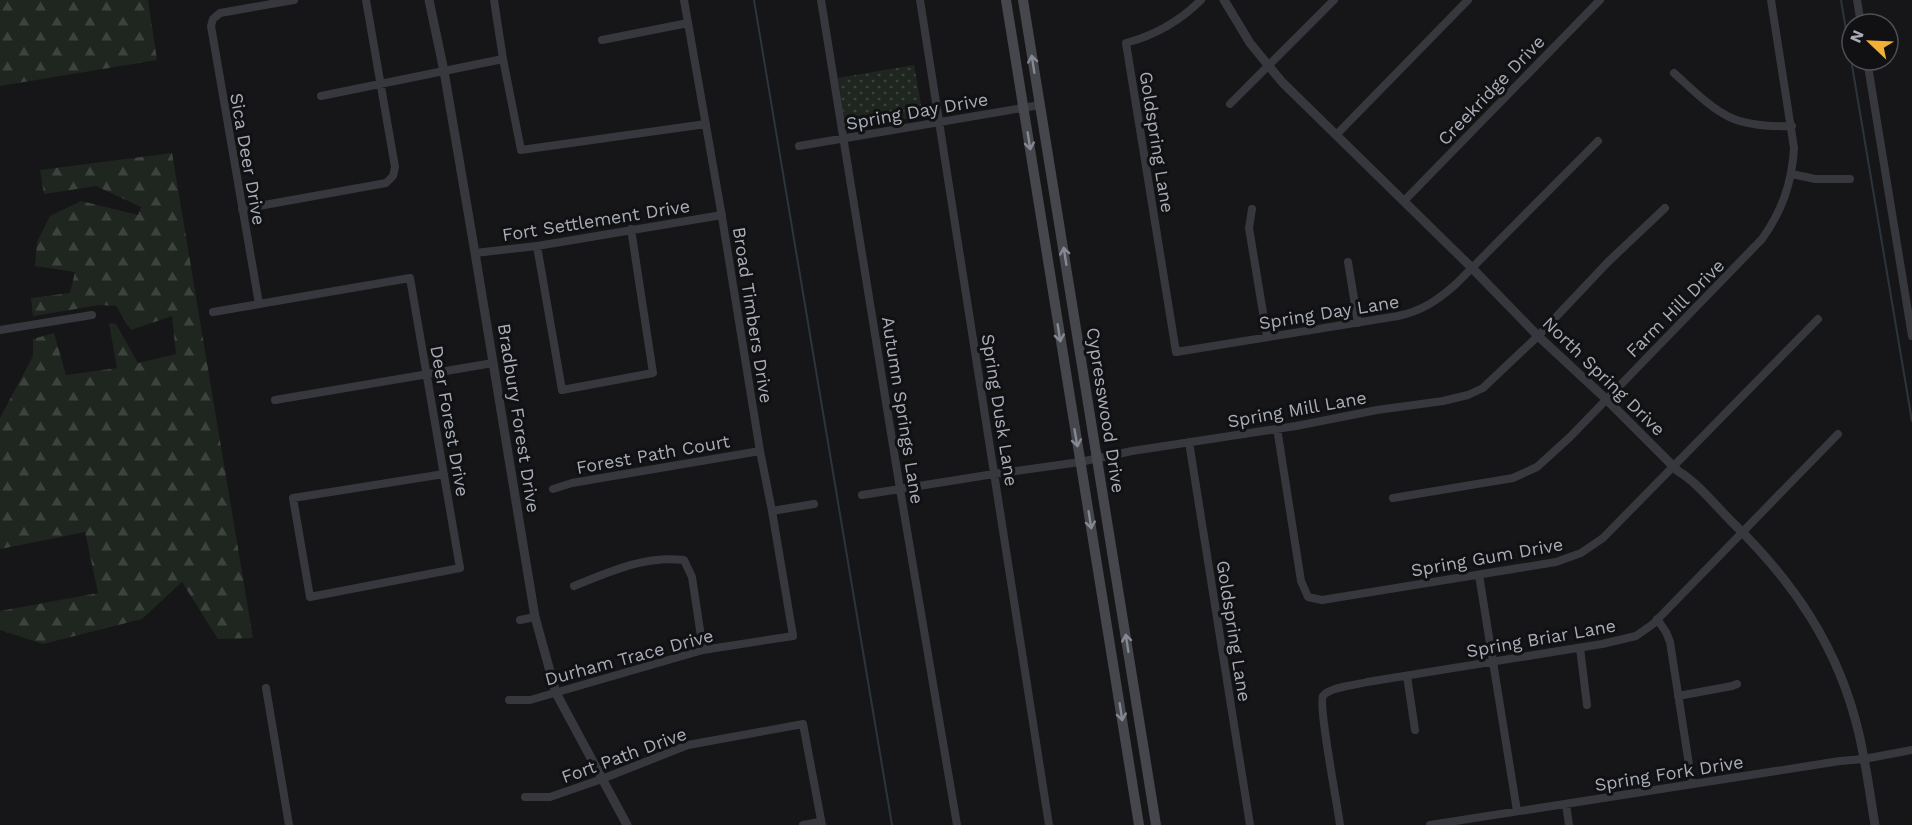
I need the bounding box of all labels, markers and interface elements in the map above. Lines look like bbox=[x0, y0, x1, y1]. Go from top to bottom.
north arrow bbox=[1840, 12, 1900, 72]
text: N bbox=[1846, 27, 1868, 46]
street label: Creekridge Drive bbox=[1433, 31, 1549, 149]
one-way arrow bbox=[1027, 54, 1038, 74]
street label: Goldspring Lane bbox=[1135, 70, 1179, 214]
street label: Spring Day Drive bbox=[844, 88, 990, 134]
street label: Sica Deer Drive bbox=[226, 91, 270, 227]
one-way arrow bbox=[1024, 130, 1035, 150]
street label: Fort Settlement Drive bbox=[501, 195, 691, 245]
street label: Broad Timbers Drive bbox=[729, 225, 777, 405]
one-way arrow bbox=[1059, 247, 1070, 267]
street label: Farm Hill Drive bbox=[1622, 255, 1728, 361]
street label: Spring Day Lane bbox=[1257, 291, 1401, 333]
street label: North Spring Drive bbox=[1538, 312, 1670, 440]
street label: Autumn Springs Lane bbox=[878, 315, 928, 505]
street label: Bradbury Forest Drive bbox=[494, 322, 544, 514]
one-way arrow bbox=[1054, 323, 1065, 343]
street label: Cypresswood Drive bbox=[1083, 326, 1129, 494]
street label: Spring Dusk Lane bbox=[978, 332, 1022, 488]
street label: Deer Forest Drive bbox=[426, 344, 474, 498]
street label: Spring Mill Lane bbox=[1226, 386, 1368, 432]
one-way arrow bbox=[1071, 427, 1082, 447]
street label: Forest Path Court bbox=[575, 430, 732, 478]
one-way arrow bbox=[1085, 509, 1096, 529]
street label: Spring Gum Drive bbox=[1409, 533, 1565, 581]
street label: Goldspring Lane bbox=[1212, 559, 1256, 703]
street label: Spring Briar Lane bbox=[1465, 615, 1617, 661]
street label: Durham Trace Drive bbox=[542, 624, 716, 690]
one-way arrow bbox=[1121, 633, 1132, 653]
one-way arrow bbox=[1116, 702, 1127, 722]
street label: Fort Path Drive bbox=[559, 723, 689, 787]
street label: Spring Fork Drive bbox=[1593, 751, 1745, 795]

